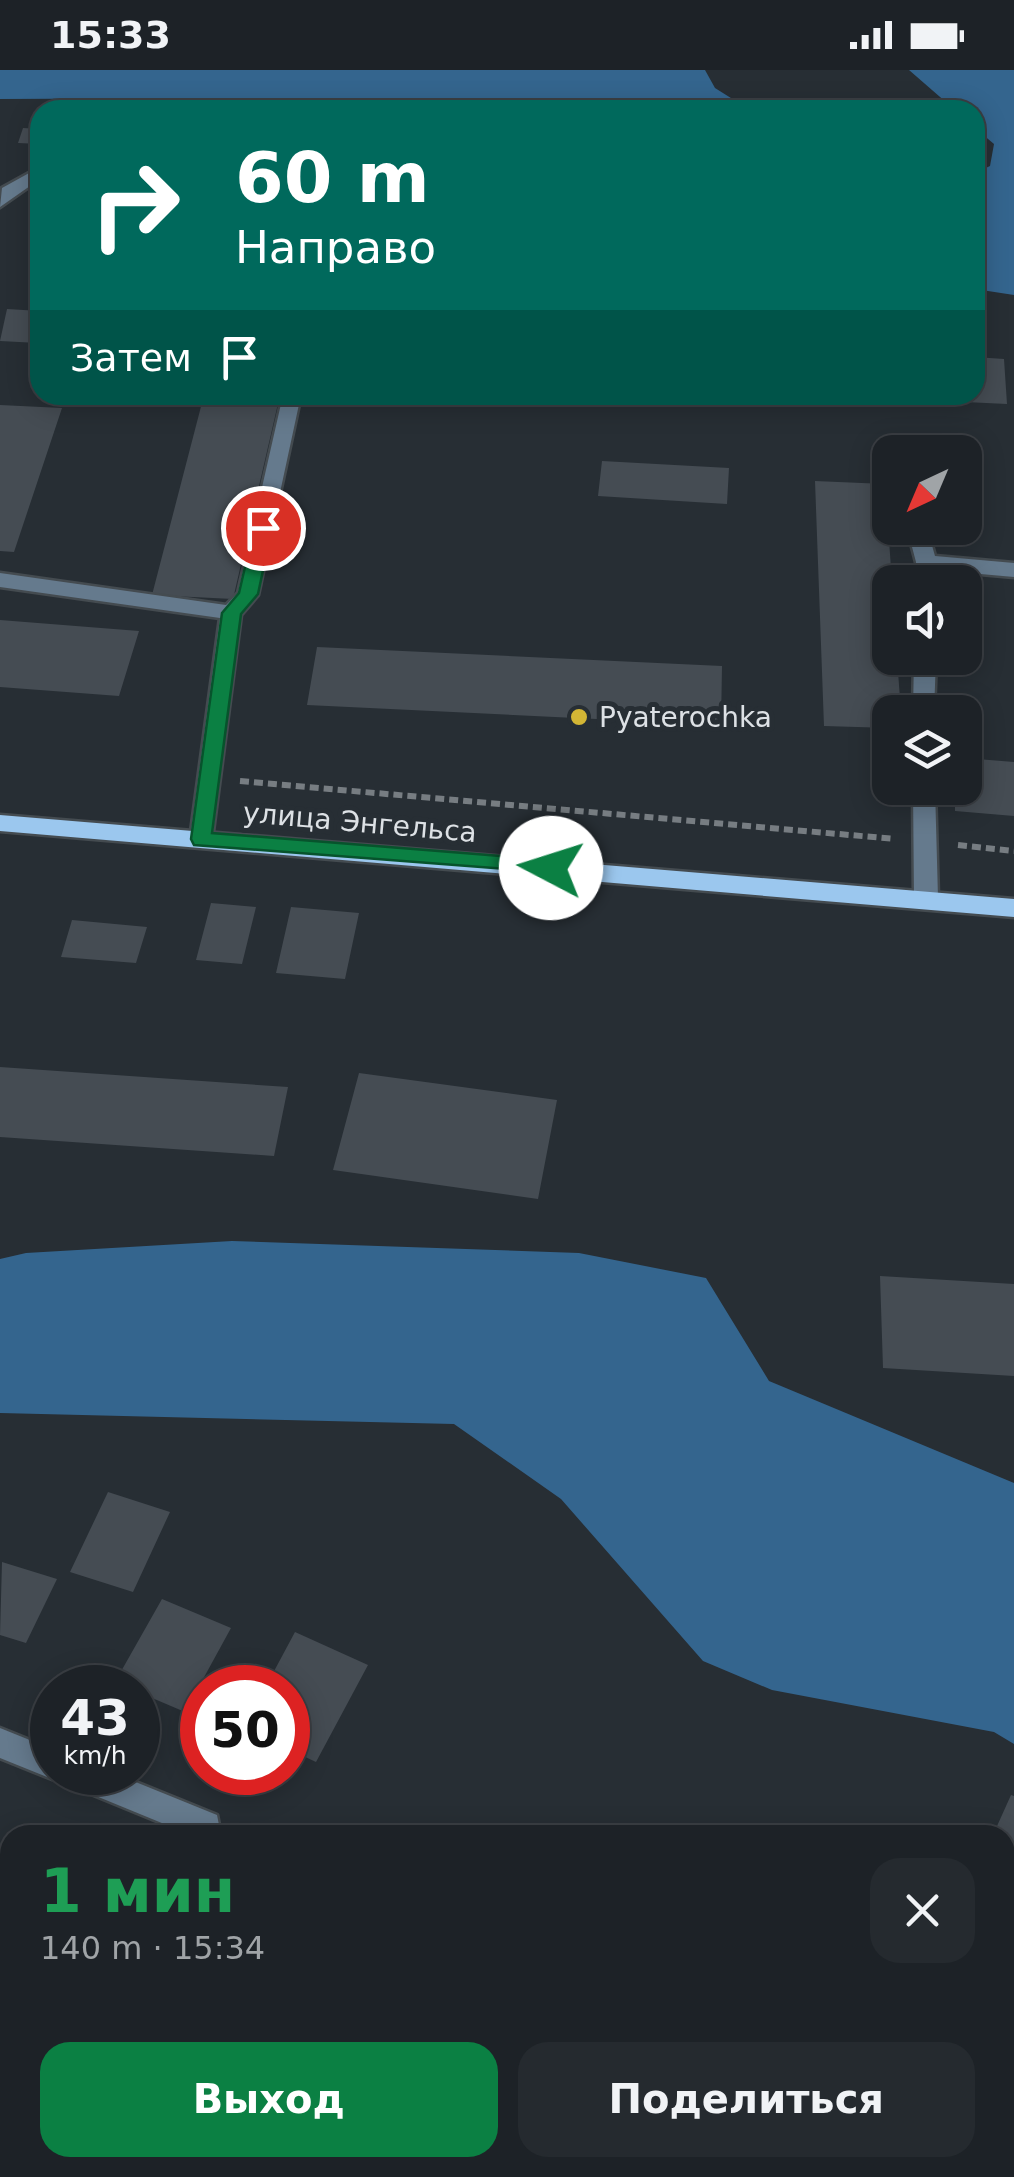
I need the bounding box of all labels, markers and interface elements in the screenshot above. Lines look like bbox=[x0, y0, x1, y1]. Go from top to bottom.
text: 15:33 bbox=[50, 13, 171, 57]
text: 60 m bbox=[235, 137, 430, 219]
icon: right bbox=[70, 140, 200, 270]
text: Направо bbox=[235, 221, 436, 274]
icon: arrive bbox=[212, 330, 267, 385]
text: Затем bbox=[70, 336, 192, 380]
north arrow bbox=[872, 435, 982, 545]
map controls bbox=[872, 435, 982, 805]
pin bbox=[221, 486, 306, 571]
icon: arrive bbox=[236, 501, 291, 556]
button: sound bbox=[872, 565, 982, 675]
button: layers bbox=[872, 695, 982, 805]
place label: Pyaterochka bbox=[599, 701, 772, 734]
marker: Pyaterochka bbox=[568, 706, 590, 728]
street label: улица Энгельса bbox=[242, 796, 478, 849]
position arrow bbox=[499, 816, 603, 920]
speed limit sign: 50 bbox=[180, 1665, 310, 1795]
text: 43 bbox=[60, 1689, 130, 1747]
text: km/h bbox=[63, 1741, 127, 1770]
text: 1 мин bbox=[40, 1856, 235, 1926]
button: close bbox=[870, 1858, 975, 1963]
text: 140 m · 15:34 bbox=[40, 1929, 265, 1967]
button: Выход bbox=[40, 2042, 498, 2157]
button: Поделиться bbox=[518, 2042, 975, 2157]

